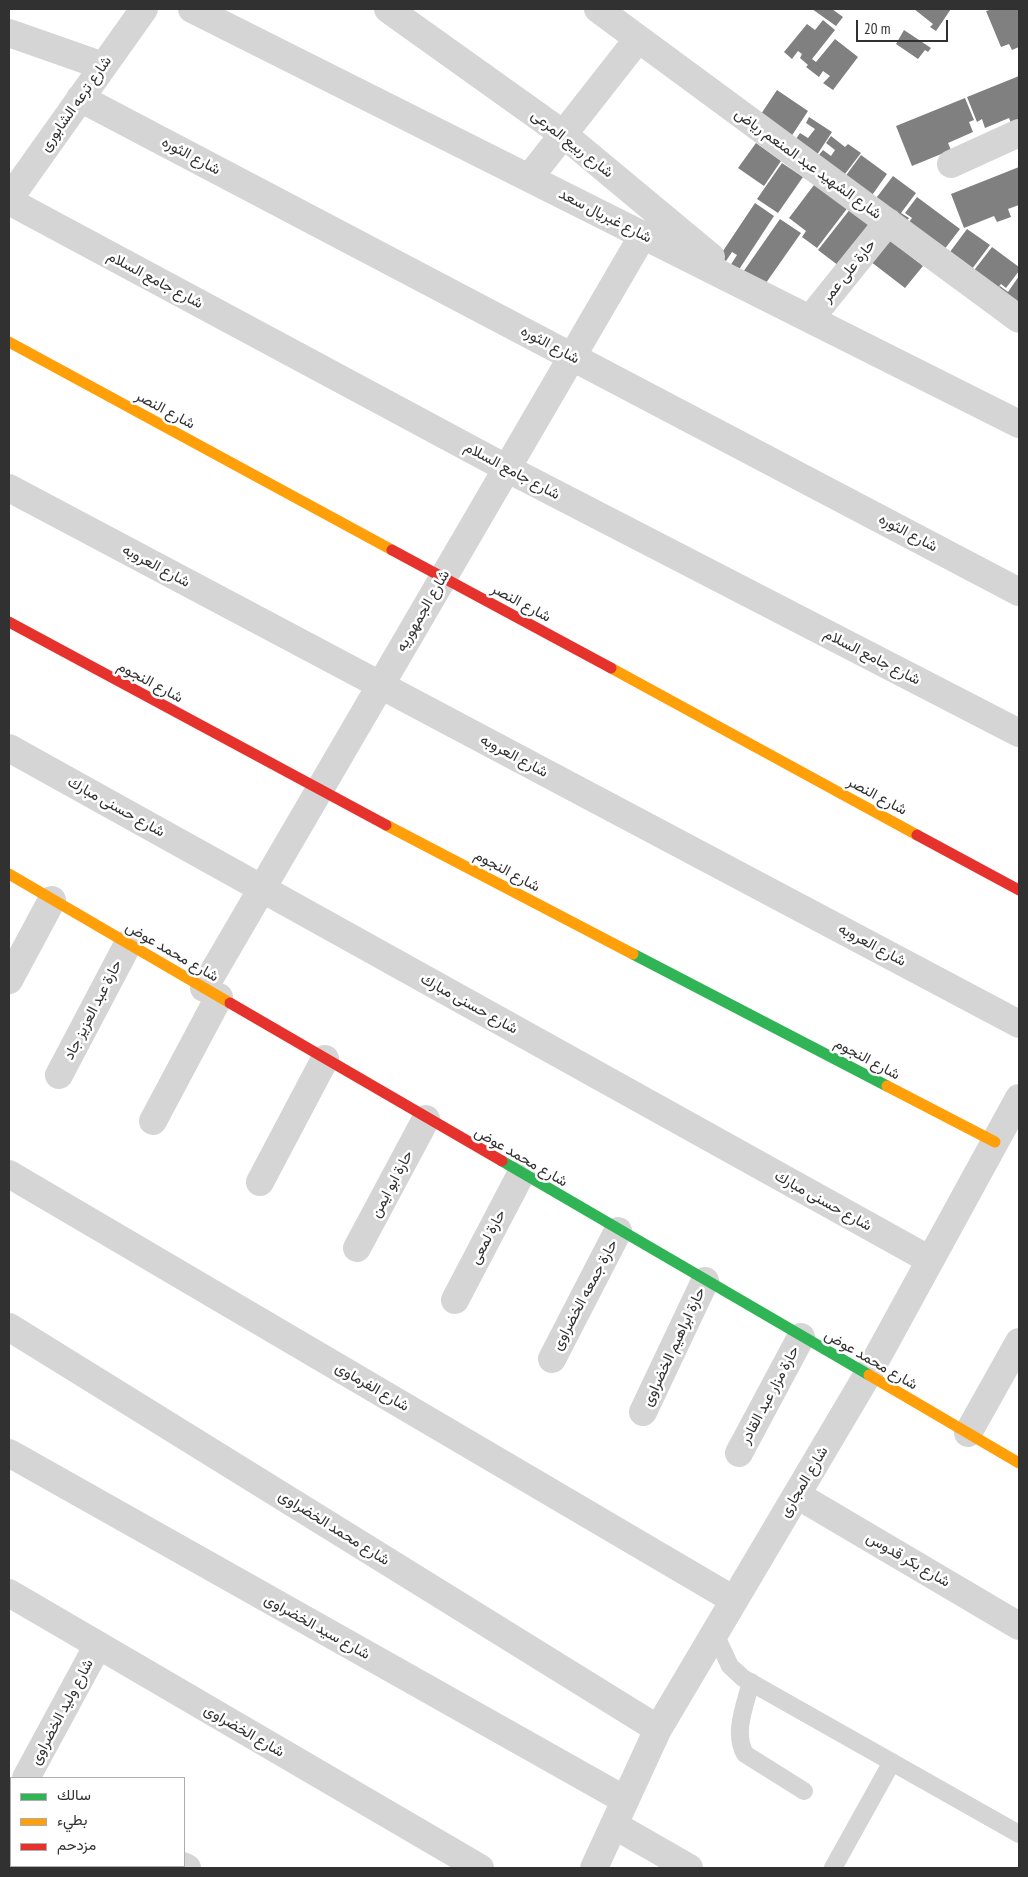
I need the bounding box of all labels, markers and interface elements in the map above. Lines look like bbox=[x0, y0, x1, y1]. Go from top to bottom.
scale bar bbox=[858, 10, 950, 42]
text: 20 m bbox=[864, 19, 890, 38]
street label: شارع ترعه الشابورى bbox=[36, 53, 116, 155]
street label: شارع الشهيد عبد المنعم رياض bbox=[731, 105, 885, 223]
street label: شارع ربيع المرعى bbox=[527, 106, 617, 182]
street label: شارع الثوره bbox=[158, 133, 224, 179]
street label: شارع غبريال سعد bbox=[556, 185, 654, 247]
street label: حارة على عمر bbox=[818, 236, 880, 306]
street label: شارع جامع السلام bbox=[104, 247, 206, 313]
street label: شارع الثوره bbox=[517, 322, 583, 368]
street label: شارع النصر bbox=[132, 387, 198, 433]
street label: شارع جامع السلام bbox=[461, 438, 563, 504]
street label: شارع الثوره bbox=[875, 510, 941, 556]
street label: شارع العروبه bbox=[119, 541, 193, 591]
street label: شارع الجمهوريه bbox=[392, 567, 454, 655]
street label: شارع النصر bbox=[488, 580, 554, 626]
street label: شارع جامع السلام bbox=[821, 625, 923, 689]
street label: شارع النجوم bbox=[114, 657, 186, 707]
street label: شارع العروبه bbox=[477, 731, 551, 781]
street label: شارع حسنى مبارك bbox=[64, 773, 168, 841]
street label: شارع النصر bbox=[844, 773, 910, 819]
street label: شارع النجوم bbox=[471, 846, 543, 896]
street label: شارع محمد عوض bbox=[122, 918, 222, 986]
street label: شارع العروبه bbox=[835, 920, 909, 970]
street label: حارة عبد العزيز جاد bbox=[60, 957, 126, 1063]
street label: شارع حسنى مبارك bbox=[417, 970, 521, 1038]
street label: شارع النجوم bbox=[831, 1034, 903, 1084]
street label: شارع محمد عوض bbox=[471, 1123, 571, 1191]
street label: حارة ابو ايمن bbox=[367, 1147, 417, 1221]
street label: شارع حسنى مبارك bbox=[771, 1167, 875, 1235]
street label: حارة لمعى bbox=[466, 1207, 510, 1267]
street label: حارة جمعه الخضراوى bbox=[548, 1237, 622, 1353]
street label: حارة ابراهيم الخضراوى bbox=[639, 1285, 709, 1409]
street label: شارع محمد عوض bbox=[821, 1326, 921, 1394]
street label: حارة مزار عبد القادر bbox=[737, 1343, 803, 1447]
street label: شارع الفرماوى bbox=[332, 1359, 412, 1415]
street label: شارع المجارى bbox=[776, 1443, 832, 1521]
street label: شارع محمد الخضراوى bbox=[275, 1487, 393, 1569]
street label: شارع بكر قدوس bbox=[863, 1529, 953, 1591]
street label: شارع سيد الخضراوى bbox=[261, 1590, 373, 1664]
street label: شارع وليد الخضراوى bbox=[27, 1656, 97, 1768]
street label: شارع الخضراوى bbox=[201, 1701, 287, 1761]
legend bbox=[10, 1777, 185, 1867]
text: سالك bbox=[57, 1785, 91, 1804]
text: بطيء bbox=[57, 1810, 87, 1829]
text: مزدحم bbox=[57, 1835, 96, 1854]

